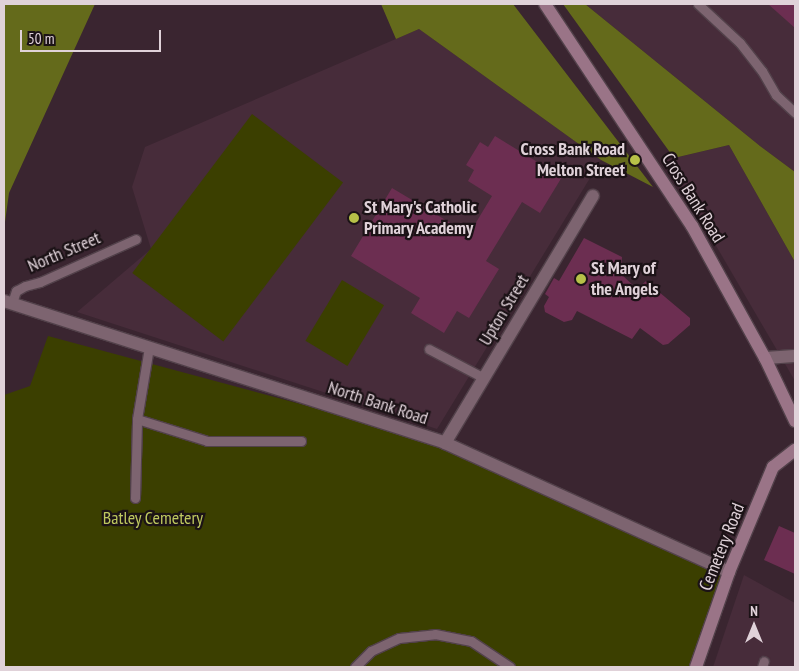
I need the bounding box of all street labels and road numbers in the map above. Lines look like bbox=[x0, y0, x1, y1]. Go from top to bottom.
street label: Cross Bank Road bbox=[657, 149, 729, 247]
street label: North Street bbox=[24, 227, 104, 277]
street label: Upton Street bbox=[474, 271, 534, 349]
street label: North Bank Road bbox=[325, 377, 431, 429]
street label: Cemetery Road bbox=[695, 500, 749, 594]

